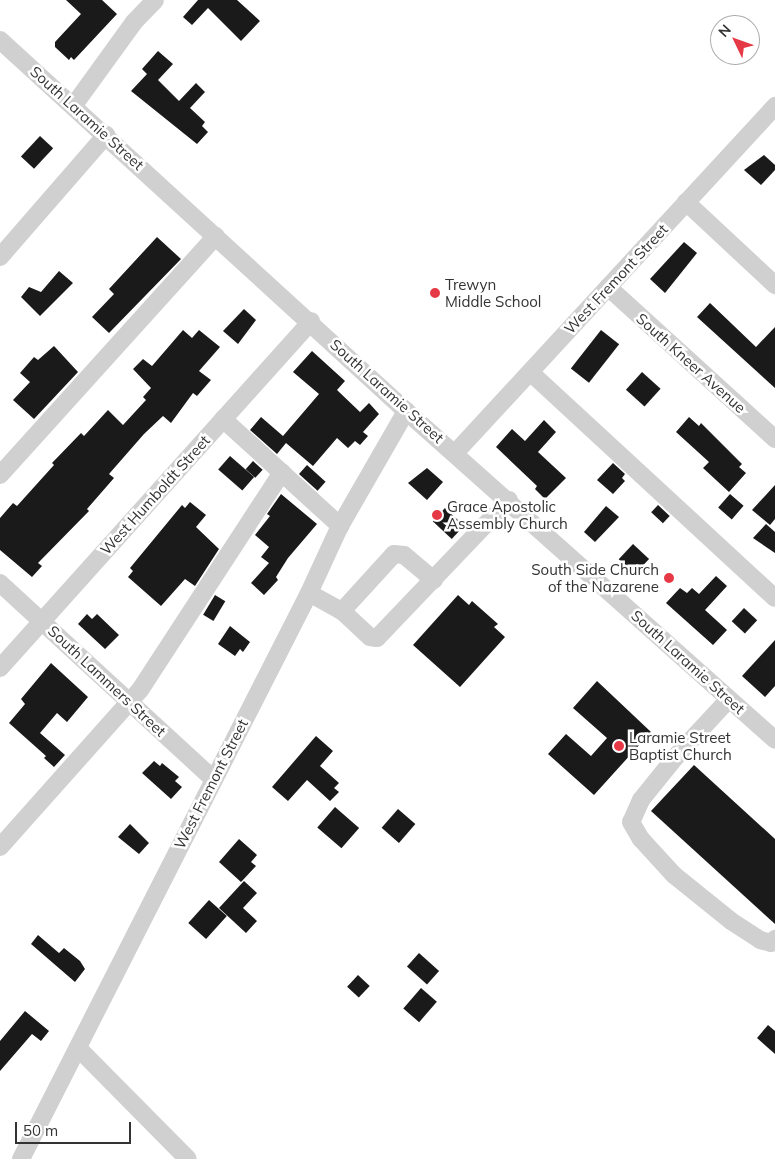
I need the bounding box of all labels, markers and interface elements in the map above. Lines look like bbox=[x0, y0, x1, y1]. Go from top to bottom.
north arrow bbox=[710, 15, 760, 65]
text: N bbox=[714, 21, 735, 41]
street label: South Laramie Street bbox=[27, 62, 147, 174]
street label: West Fremont Street bbox=[561, 220, 671, 338]
place label: Trewyn Middle School bbox=[445, 275, 541, 310]
marker: Trewyn Middle School bbox=[429, 287, 441, 299]
street label: South Kneer Avenue bbox=[633, 309, 749, 417]
street label: South Laramie Street bbox=[327, 335, 447, 447]
street label: West Humboldt Street bbox=[97, 432, 213, 558]
place label: Grace Apostolic Assembly Church bbox=[447, 497, 568, 532]
marker: Grace Apostolic Assembly Church bbox=[431, 509, 443, 521]
place label: South Side Church of the Nazarene bbox=[531, 560, 659, 595]
marker: South Side Church of the Nazarene bbox=[663, 572, 675, 584]
street label: South Laramie Street bbox=[628, 606, 748, 718]
street label: South Lammers Street bbox=[44, 622, 170, 740]
street label: West Fremont Street bbox=[170, 716, 252, 852]
place label: Laramie Street Baptist Church bbox=[629, 728, 732, 763]
marker: Laramie Street Baptist Church bbox=[613, 740, 625, 752]
scale bar bbox=[18, 1112, 134, 1144]
text: 50 m bbox=[23, 1121, 58, 1140]

